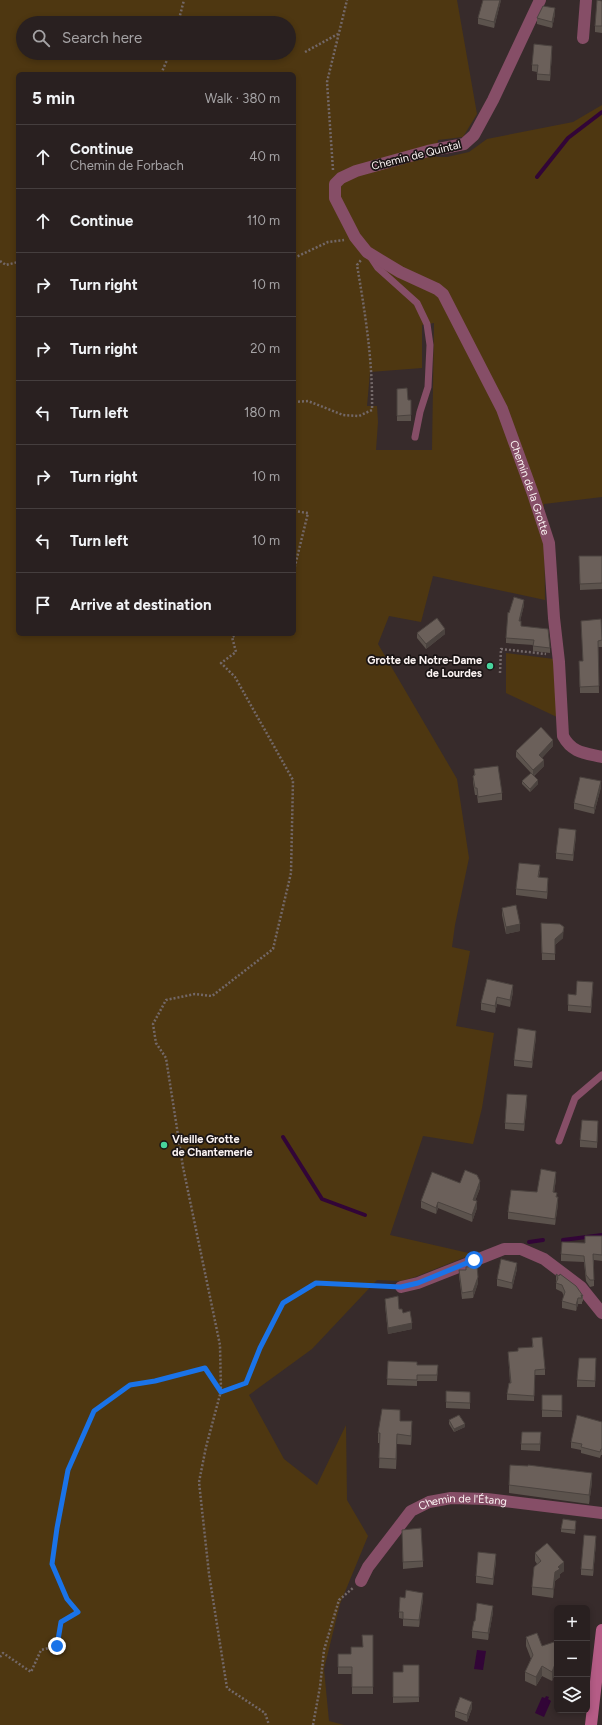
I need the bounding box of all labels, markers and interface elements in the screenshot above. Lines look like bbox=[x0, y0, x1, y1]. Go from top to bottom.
search box bbox=[16, 16, 296, 60]
icon: search bbox=[30, 27, 52, 49]
text: Search here bbox=[62, 29, 142, 47]
text: 5 min bbox=[32, 88, 75, 108]
text: Walk · 380 m bbox=[205, 91, 280, 106]
street label: Chemin de Quintal bbox=[370, 138, 462, 173]
text: Continue bbox=[70, 140, 133, 158]
icon: ahead bbox=[32, 146, 54, 168]
text: 40 m bbox=[249, 149, 280, 164]
text: Chemin de Forbach bbox=[70, 158, 184, 173]
icon: ahead bbox=[32, 210, 54, 232]
text: Continue bbox=[70, 212, 133, 230]
text: 110 m bbox=[247, 213, 280, 228]
icon: right bbox=[32, 274, 54, 296]
text: Turn right bbox=[70, 276, 138, 294]
text: 10 m bbox=[252, 277, 280, 292]
icon: right bbox=[32, 338, 54, 360]
text: Turn right bbox=[70, 340, 138, 358]
text: 20 m bbox=[250, 341, 280, 356]
icon: left bbox=[32, 402, 54, 424]
text: Turn left bbox=[70, 404, 128, 422]
text: 180 m bbox=[244, 405, 280, 420]
street label: Chemin de la Grotte bbox=[507, 438, 552, 537]
icon: right bbox=[32, 466, 54, 488]
text: Turn right bbox=[70, 468, 138, 486]
text: 10 m bbox=[252, 469, 280, 484]
icon: left bbox=[32, 530, 54, 552]
text: Turn left bbox=[70, 532, 128, 550]
text: 10 m bbox=[252, 533, 280, 548]
icon: arrive bbox=[32, 594, 54, 616]
text: Arrive at destination bbox=[70, 596, 211, 614]
place label: Grotte de Notre-Dame de Lourdes bbox=[367, 654, 482, 680]
marker: Grotte de Notre-Dame de Lourdes bbox=[485, 661, 495, 671]
place label: Vieille Grotte de Chantemerle bbox=[172, 1133, 253, 1159]
marker: Vieille Grotte de Chantemerle bbox=[159, 1140, 169, 1150]
route start bbox=[465, 1251, 483, 1269]
street label: Chemin de l'Étang bbox=[416, 1492, 508, 1513]
map controls bbox=[554, 1605, 590, 1713]
button: + bbox=[554, 1605, 590, 1641]
route end bbox=[48, 1637, 66, 1655]
button: − bbox=[554, 1641, 590, 1677]
button: layers bbox=[554, 1677, 590, 1713]

